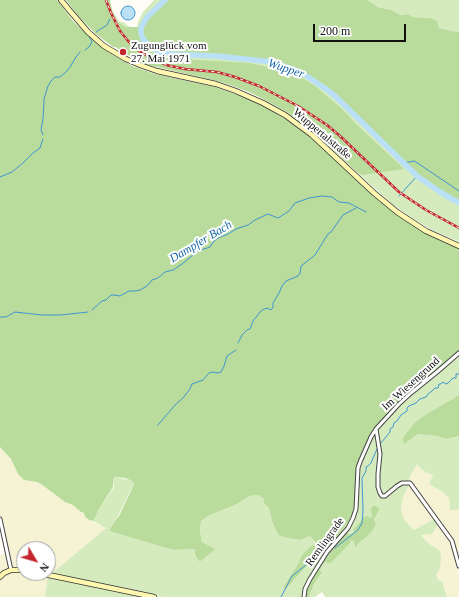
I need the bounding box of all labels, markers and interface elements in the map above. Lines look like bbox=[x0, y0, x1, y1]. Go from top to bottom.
scale bar bbox=[315, 16, 408, 42]
text: 200 m bbox=[320, 24, 350, 38]
place label: Zugunglück vom 27. Mai 1971 bbox=[131, 39, 206, 65]
marker: Zugunglück vom 27. Mai 1971 bbox=[118, 47, 128, 57]
water label: Wupper bbox=[266, 56, 306, 82]
street label: Wuppertalstraße bbox=[290, 106, 354, 162]
water label: Dampfer Bach bbox=[167, 218, 235, 266]
street label: Im Wiesengrund bbox=[379, 355, 443, 413]
street label: Remlingrade bbox=[303, 515, 347, 569]
north arrow bbox=[16, 541, 56, 581]
text: N bbox=[37, 561, 52, 575]

